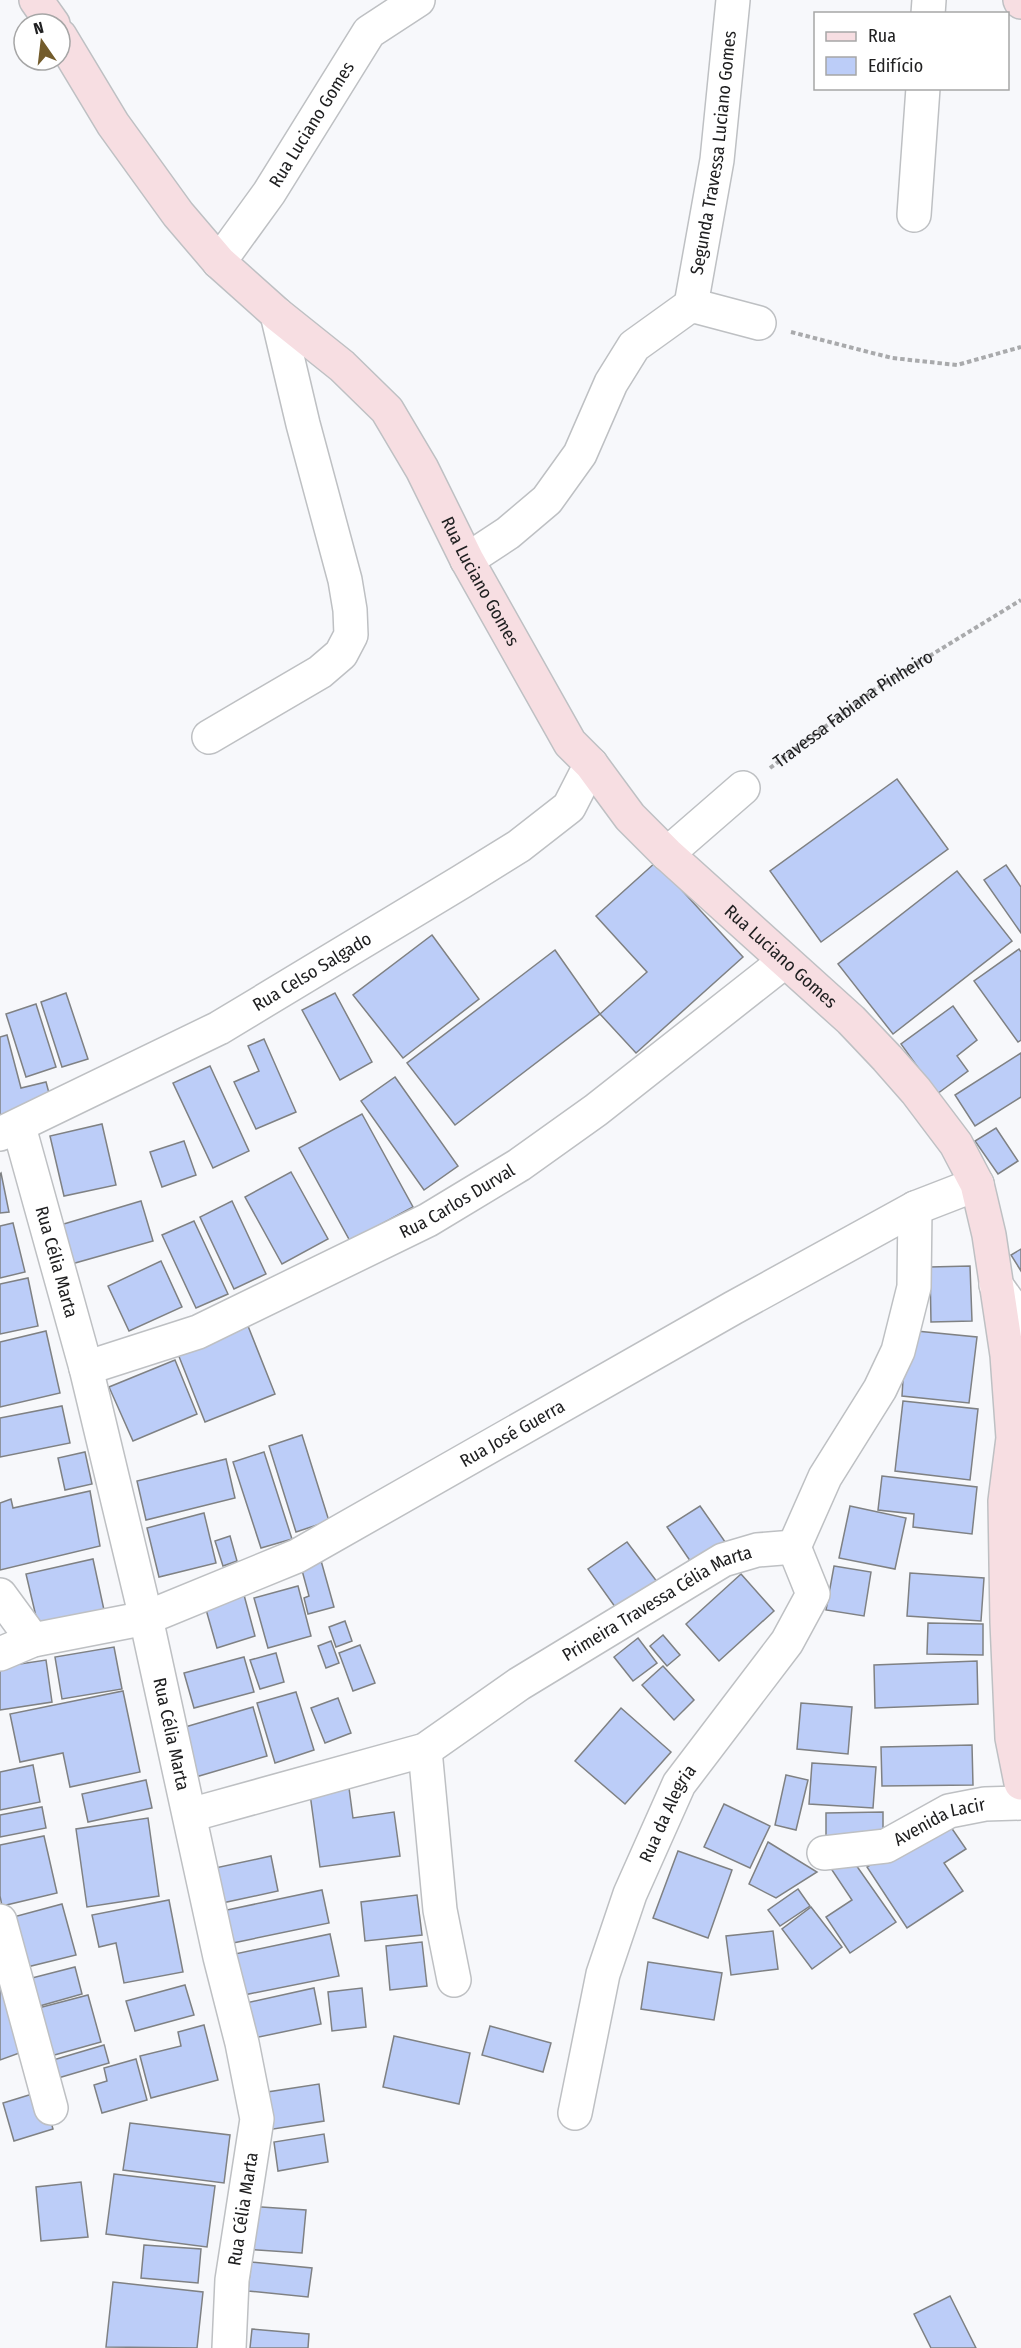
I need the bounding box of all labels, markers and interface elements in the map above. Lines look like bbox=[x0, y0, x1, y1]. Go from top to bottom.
north arrow bbox=[12, 12, 72, 72]
legend bbox=[814, 12, 1009, 90]
text: N bbox=[32, 18, 45, 38]
text: Rua bbox=[868, 25, 896, 47]
street label: Segunda Travessa Luciano Gomes bbox=[686, 29, 741, 277]
text: Edifício bbox=[868, 55, 923, 77]
street label: Rua Luciano Gomes bbox=[264, 57, 359, 191]
street label: Rua Luciano Gomes bbox=[436, 513, 524, 650]
street label: Travessa Fabiana Pinheiro bbox=[769, 646, 937, 773]
street label: Rua Luciano Gomes bbox=[720, 900, 842, 1013]
street label: Rua Celso Salgado bbox=[249, 928, 375, 1016]
street label: Rua Carlos Durval bbox=[396, 1159, 519, 1243]
street label: Rua Célia Marta bbox=[31, 1204, 83, 1320]
street label: Rua José Guerra bbox=[456, 1395, 569, 1472]
street label: Primeira Travessa Célia Marta bbox=[558, 1541, 755, 1666]
street label: Rua Célia Marta bbox=[148, 1676, 194, 1793]
street label: Rua da Alegria bbox=[634, 1760, 701, 1866]
street label: Avenida Lacir bbox=[890, 1793, 988, 1851]
street label: Rua Célia Marta bbox=[223, 2150, 263, 2267]

